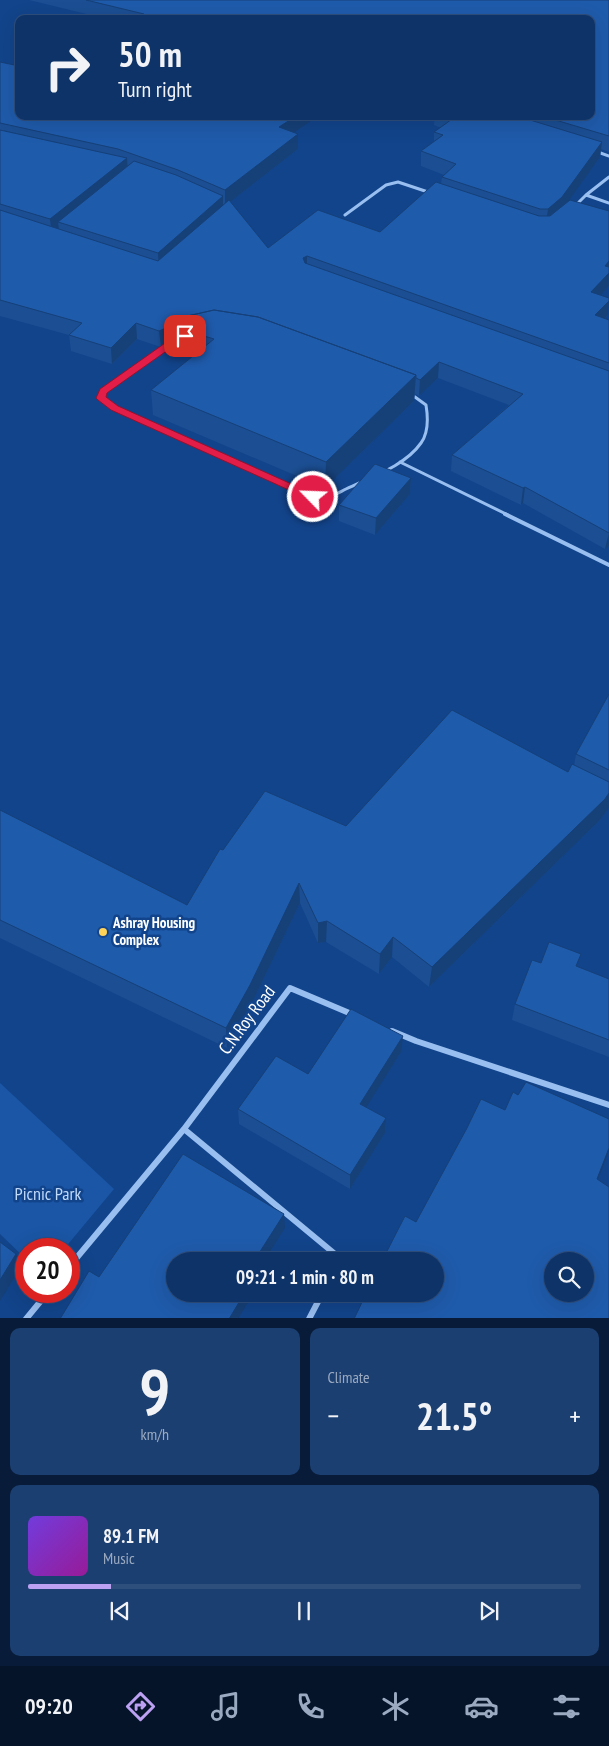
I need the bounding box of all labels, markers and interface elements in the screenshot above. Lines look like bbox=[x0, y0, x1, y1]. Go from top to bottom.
text: 50 m bbox=[118, 31, 182, 77]
icon: right bbox=[35, 35, 100, 100]
text: Turn right bbox=[118, 75, 192, 103]
pin bbox=[164, 315, 206, 357]
icon: arrive bbox=[171, 322, 199, 350]
position arrow bbox=[286, 470, 338, 522]
place label: Ashray Housing Complex bbox=[112, 913, 195, 949]
marker: Ashray Housing Complex bbox=[97, 926, 109, 938]
street label: C.N.Roy Road bbox=[213, 981, 280, 1059]
park label: Picnic Park bbox=[15, 1182, 81, 1205]
speed limit sign: 20 bbox=[15, 1238, 80, 1303]
map controls bbox=[544, 1252, 594, 1302]
button: search bbox=[544, 1252, 594, 1302]
text: 09:21 · 1 min · 80 m bbox=[236, 1265, 374, 1289]
text: 9 bbox=[139, 1349, 170, 1433]
text: Climate bbox=[328, 1367, 370, 1387]
text: 21.5° bbox=[416, 1391, 492, 1440]
text: − bbox=[328, 1397, 339, 1434]
text: + bbox=[569, 1397, 581, 1434]
text: km/h bbox=[141, 1424, 169, 1444]
text: 89.1 FM bbox=[103, 1524, 159, 1548]
text: Music bbox=[103, 1548, 135, 1568]
icon: previous bbox=[106, 1597, 134, 1625]
icon: pause bbox=[290, 1597, 318, 1625]
icon: next bbox=[475, 1597, 503, 1625]
icon: directions bbox=[123, 1689, 158, 1724]
icon: music bbox=[208, 1689, 243, 1724]
icon: phone bbox=[293, 1689, 328, 1724]
icon: climate bbox=[378, 1689, 413, 1724]
icon: car bbox=[464, 1689, 499, 1724]
icon: filters bbox=[549, 1689, 584, 1724]
text: 09:20 bbox=[25, 1692, 73, 1720]

